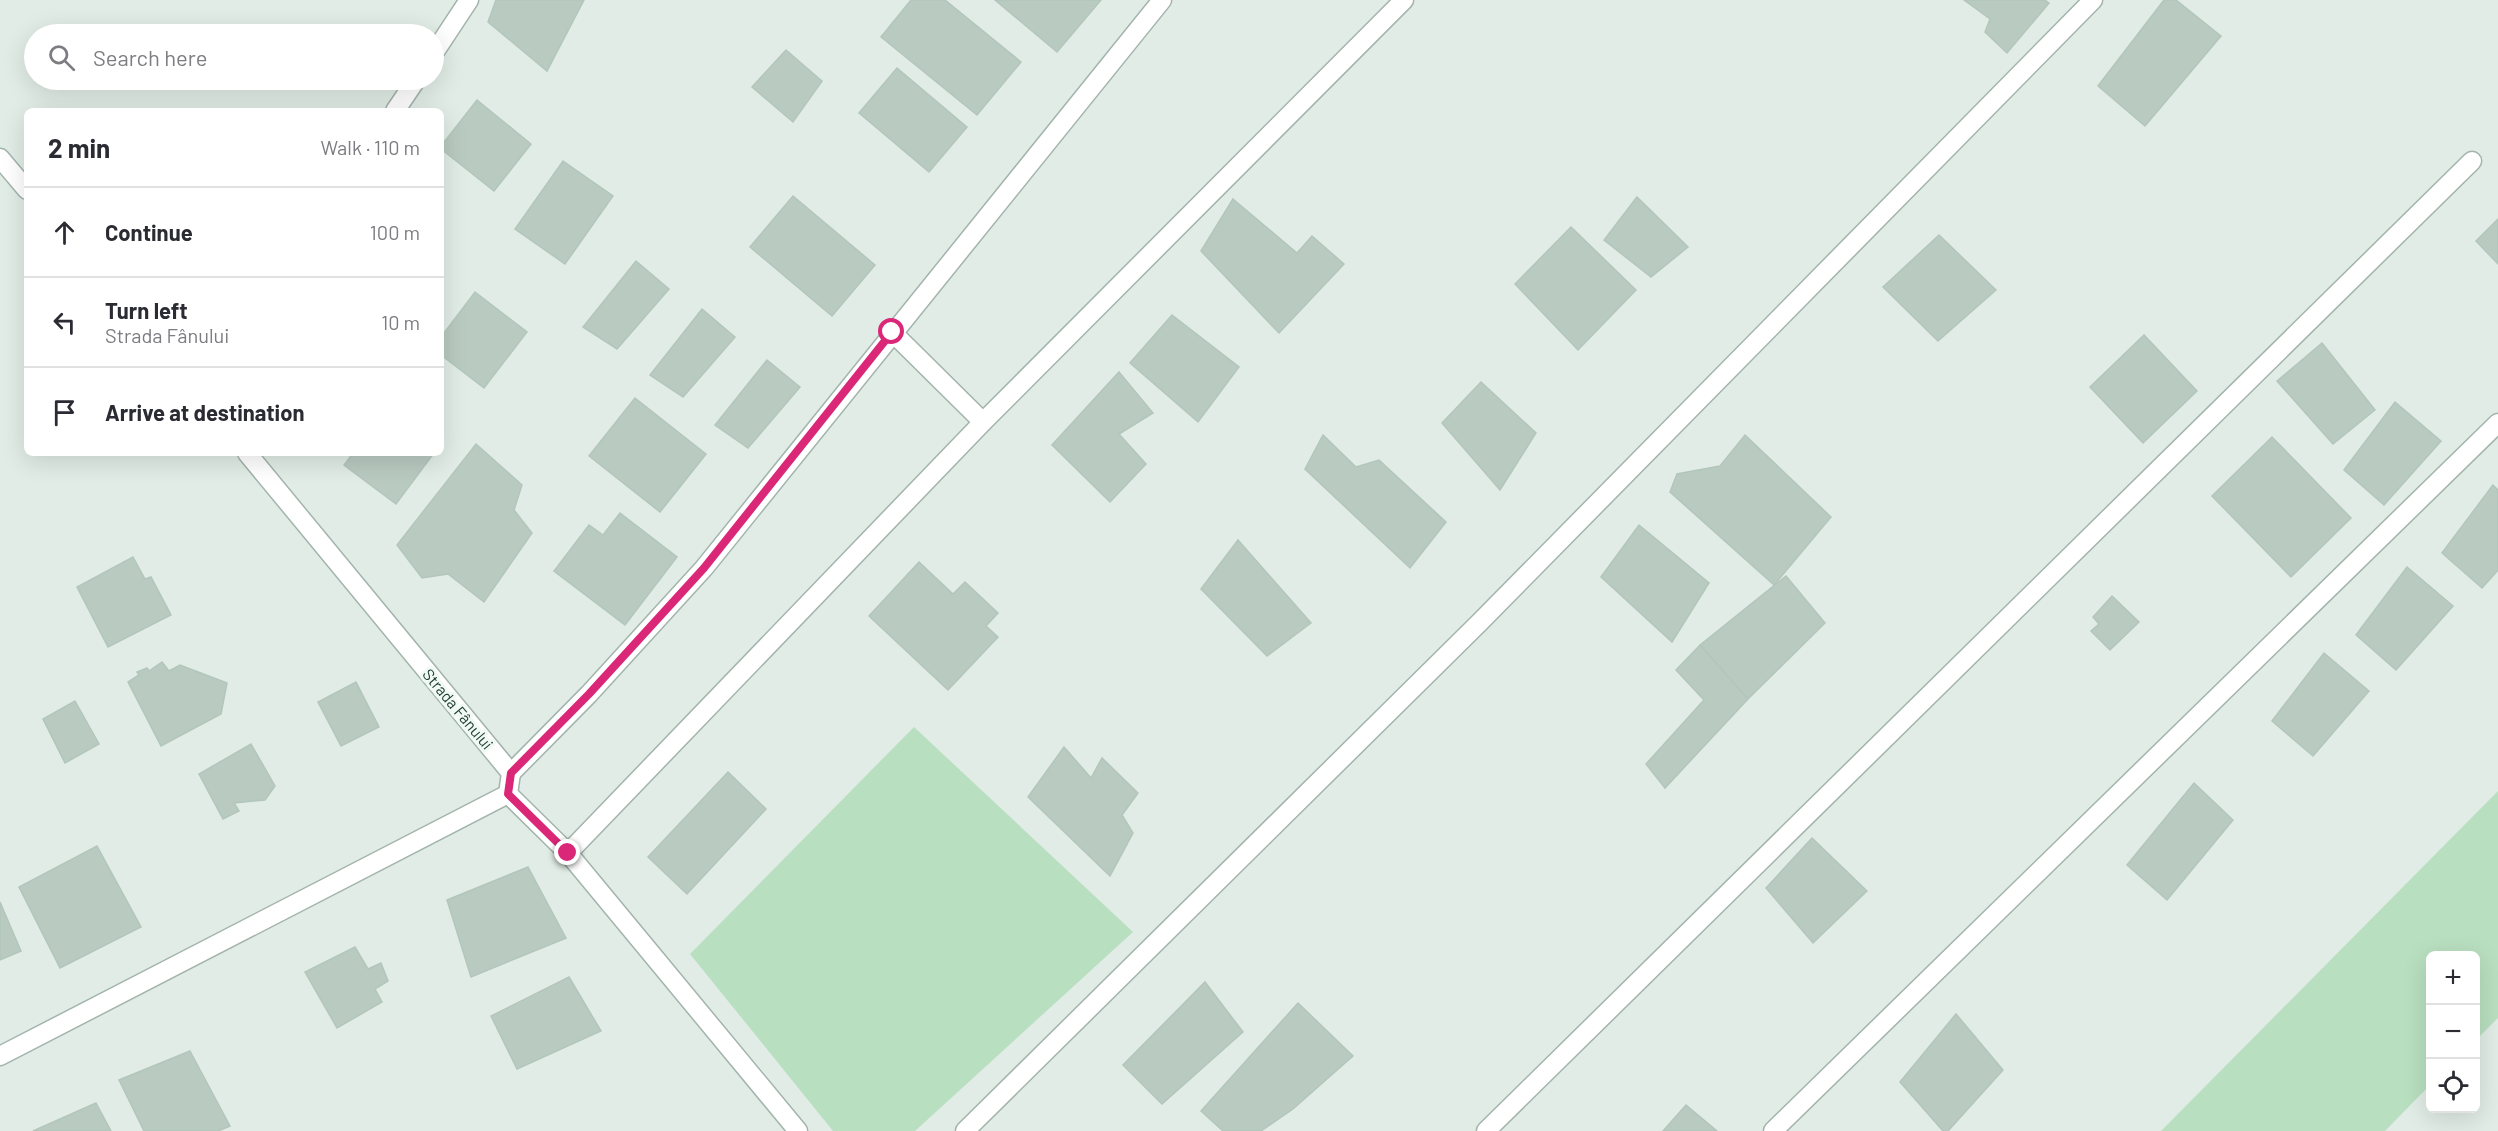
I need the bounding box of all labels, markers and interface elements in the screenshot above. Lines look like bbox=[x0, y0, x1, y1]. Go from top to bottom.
search box bbox=[24, 24, 444, 90]
icon: search bbox=[45, 41, 78, 74]
text: Search here bbox=[93, 44, 207, 70]
text: 2 min bbox=[48, 132, 110, 163]
text: Walk · 110 m bbox=[320, 135, 420, 159]
icon: ahead bbox=[48, 216, 81, 249]
text: Continue bbox=[105, 219, 193, 245]
text: 100 m bbox=[370, 220, 420, 244]
text: Turn left bbox=[105, 297, 188, 323]
icon: left bbox=[48, 306, 81, 339]
text: 10 m bbox=[381, 310, 420, 334]
route start bbox=[878, 318, 904, 344]
text: Strada Fânului bbox=[105, 323, 229, 347]
icon: arrive bbox=[48, 396, 81, 429]
text: Arrive at destination bbox=[105, 399, 304, 425]
street label: Strada Fânului bbox=[419, 664, 498, 753]
route end bbox=[554, 839, 580, 865]
map controls bbox=[2426, 951, 2480, 1113]
button: + bbox=[2426, 951, 2480, 1005]
button: − bbox=[2426, 1005, 2480, 1059]
button: locate bbox=[2426, 1059, 2480, 1113]

